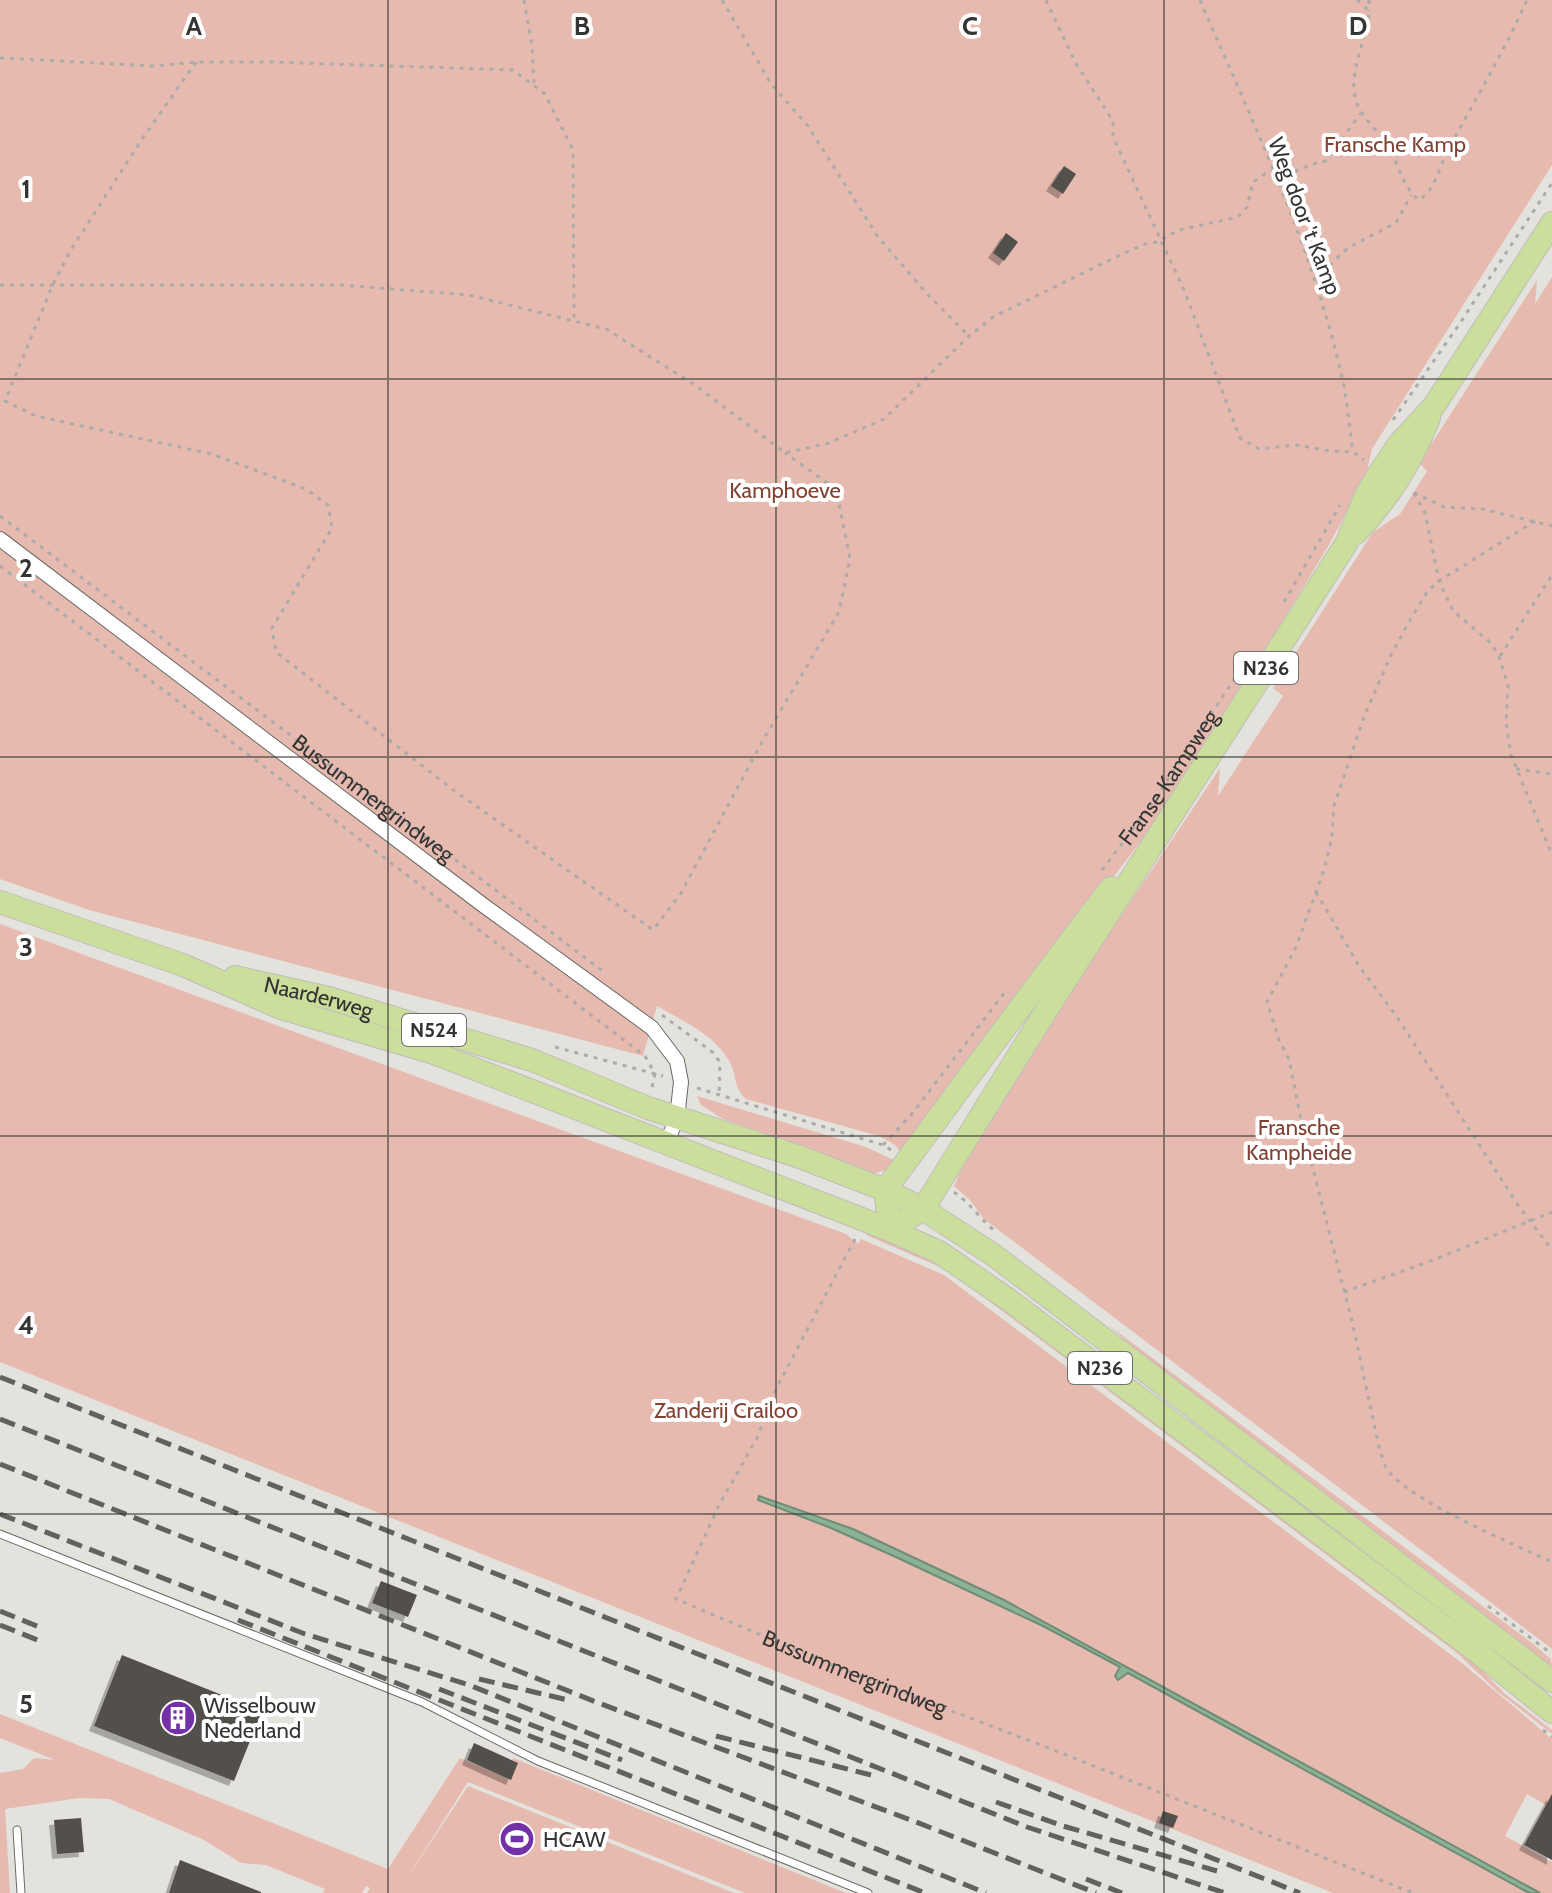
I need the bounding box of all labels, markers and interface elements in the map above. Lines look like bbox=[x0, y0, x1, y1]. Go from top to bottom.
text: A bbox=[186, 10, 203, 42]
text: B bbox=[574, 10, 590, 42]
text: C bbox=[962, 10, 978, 42]
text: D bbox=[1349, 10, 1367, 42]
park label: Fransche Kamp bbox=[1324, 131, 1466, 158]
street label: Weg door 't Kamp bbox=[1262, 134, 1347, 299]
text: 1 bbox=[21, 173, 31, 205]
park label: Kamphoeve bbox=[729, 477, 841, 504]
text: 2 bbox=[19, 552, 33, 584]
road number: N236 bbox=[1234, 652, 1298, 684]
street label: Franse Kampweg bbox=[1113, 704, 1225, 851]
street label: Bussummergrindweg bbox=[287, 729, 460, 869]
text: 3 bbox=[19, 931, 33, 963]
street label: Naarderweg bbox=[261, 971, 377, 1025]
road number: N524 bbox=[402, 1014, 466, 1046]
park label: Fransche Kampheide bbox=[1246, 1114, 1352, 1166]
text: 4 bbox=[18, 1309, 34, 1341]
road number: N236 bbox=[1068, 1352, 1132, 1384]
park label: Zanderij Crailoo bbox=[654, 1397, 798, 1424]
street label: Bussummergrindweg bbox=[758, 1624, 952, 1722]
text: 5 bbox=[19, 1688, 33, 1720]
place label: Wisselbouw Nederland bbox=[204, 1692, 316, 1744]
building icon: Wisselbouw Nederland bbox=[159, 1699, 197, 1737]
sports icon: HCAW bbox=[498, 1820, 536, 1858]
place label: HCAW bbox=[543, 1826, 606, 1853]

